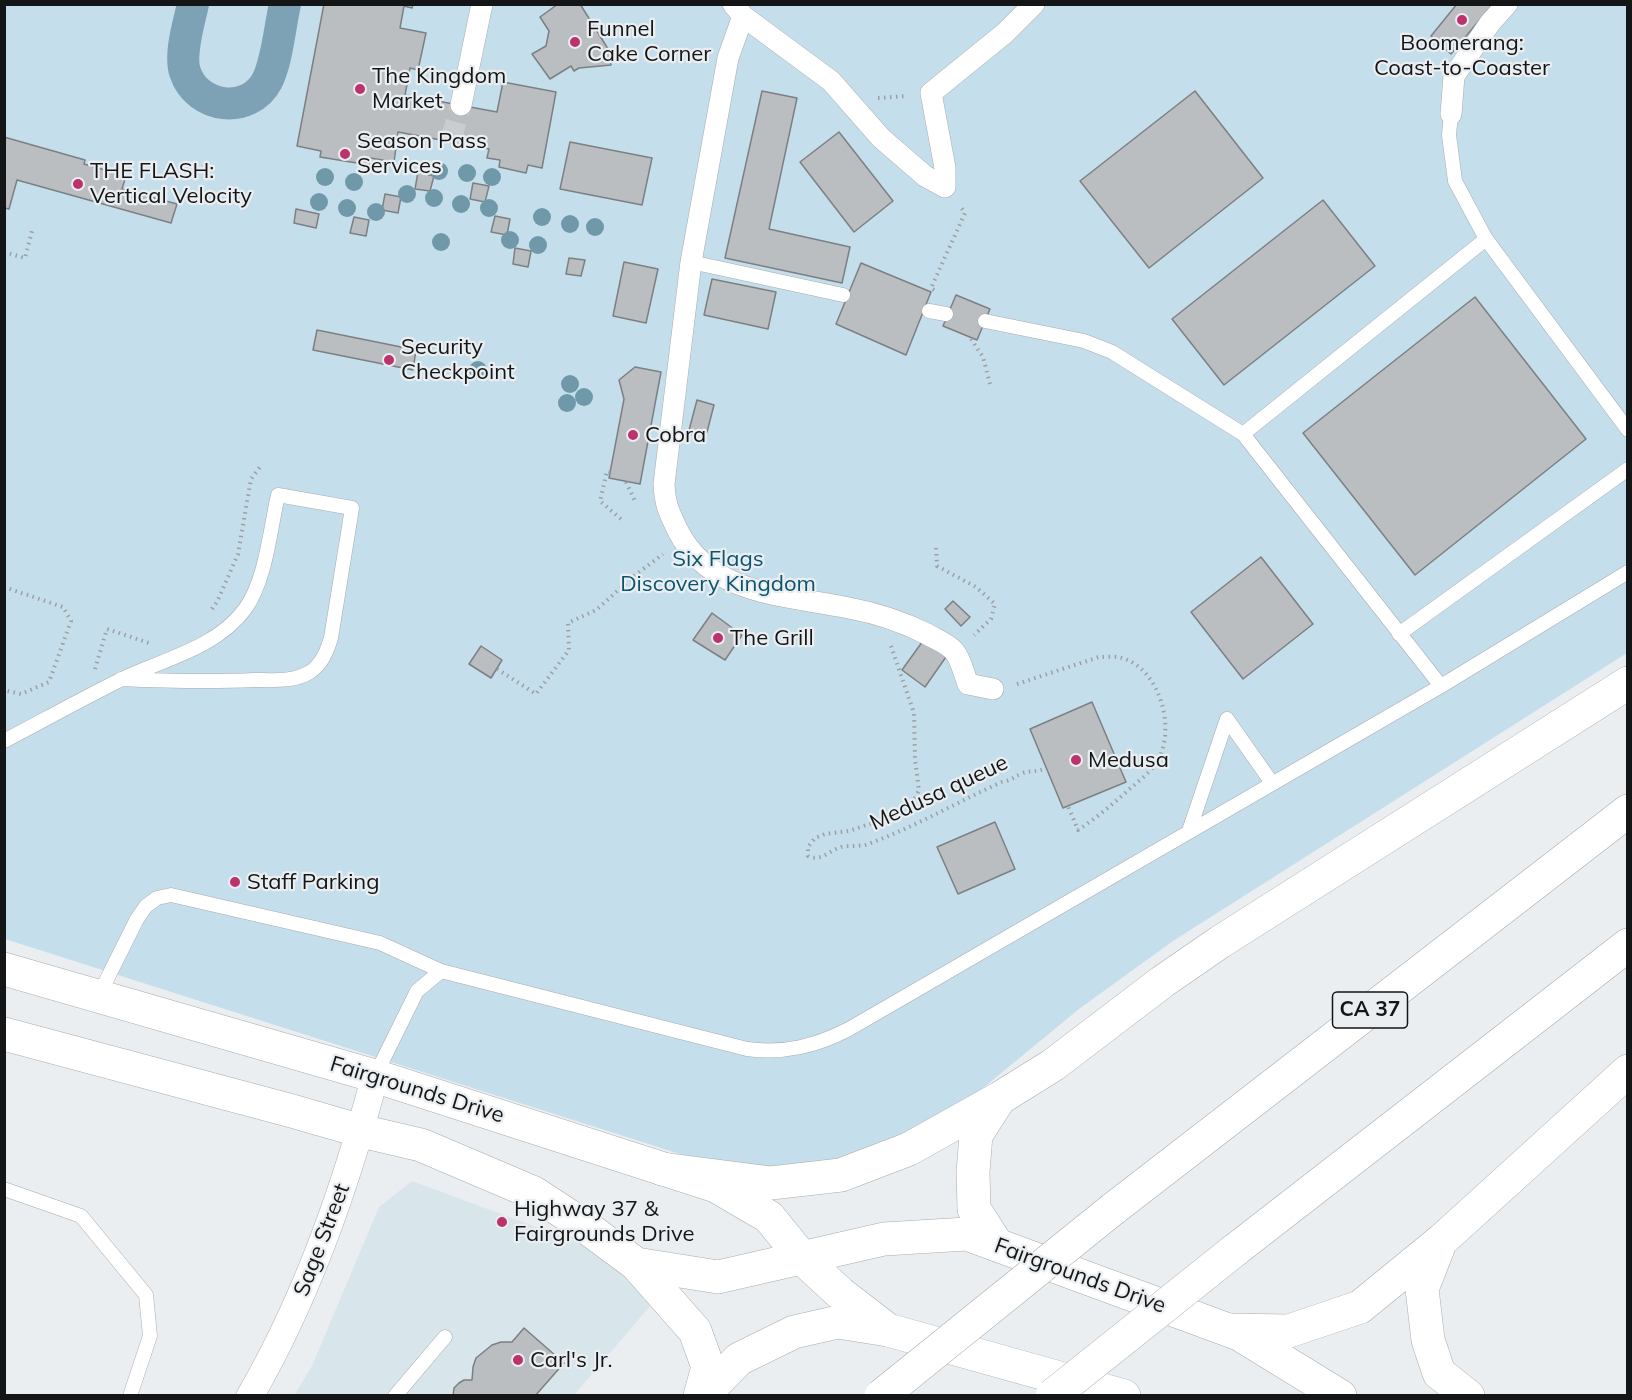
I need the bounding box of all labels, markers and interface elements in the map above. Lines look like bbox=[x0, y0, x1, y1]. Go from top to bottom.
marker: Boomerang: Coast-to-Coaster bbox=[1455, 13, 1469, 27]
place label: Funnel Cake Corner bbox=[587, 16, 711, 68]
place label: Boomerang: Coast-to-Coaster bbox=[1374, 30, 1550, 82]
marker: Funnel Cake Corner bbox=[568, 35, 582, 49]
place label: The Kingdom Market bbox=[372, 63, 506, 114]
marker: The Kingdom Market bbox=[353, 82, 367, 96]
place label: Season Pass Services bbox=[357, 128, 487, 180]
marker: Season Pass Services bbox=[338, 147, 352, 161]
place label: THE FLASH: Vertical Velocity bbox=[90, 158, 252, 210]
marker: THE FLASH: Vertical Velocity bbox=[71, 177, 85, 191]
place label: Security Checkpoint bbox=[401, 334, 515, 386]
marker: Security Checkpoint bbox=[382, 353, 396, 367]
place label: Cobra bbox=[645, 422, 706, 448]
marker: Cobra bbox=[626, 428, 640, 442]
park label: Six Flags Discovery Kingdom bbox=[620, 546, 816, 598]
place label: The Grill bbox=[730, 625, 814, 651]
marker: The Grill bbox=[711, 631, 725, 645]
place label: Medusa bbox=[1088, 747, 1169, 773]
street label: Medusa queue bbox=[866, 750, 1012, 836]
marker: Medusa bbox=[1069, 753, 1083, 767]
place label: Staff Parking bbox=[247, 869, 380, 895]
marker: Staff Parking bbox=[228, 875, 242, 889]
road number: CA 37 bbox=[1332, 992, 1408, 1028]
street label: Fairgrounds Drive bbox=[327, 1051, 507, 1129]
street label: Sage Street bbox=[288, 1180, 356, 1300]
place label: Highway 37 & Fairgrounds Drive bbox=[514, 1196, 694, 1248]
marker: Highway 37 & Fairgrounds Drive bbox=[495, 1215, 509, 1229]
street label: Fairgrounds Drive bbox=[991, 1233, 1169, 1319]
place label: Carl's Jr. bbox=[530, 1347, 612, 1373]
marker: Carl's Jr. bbox=[511, 1353, 525, 1367]

